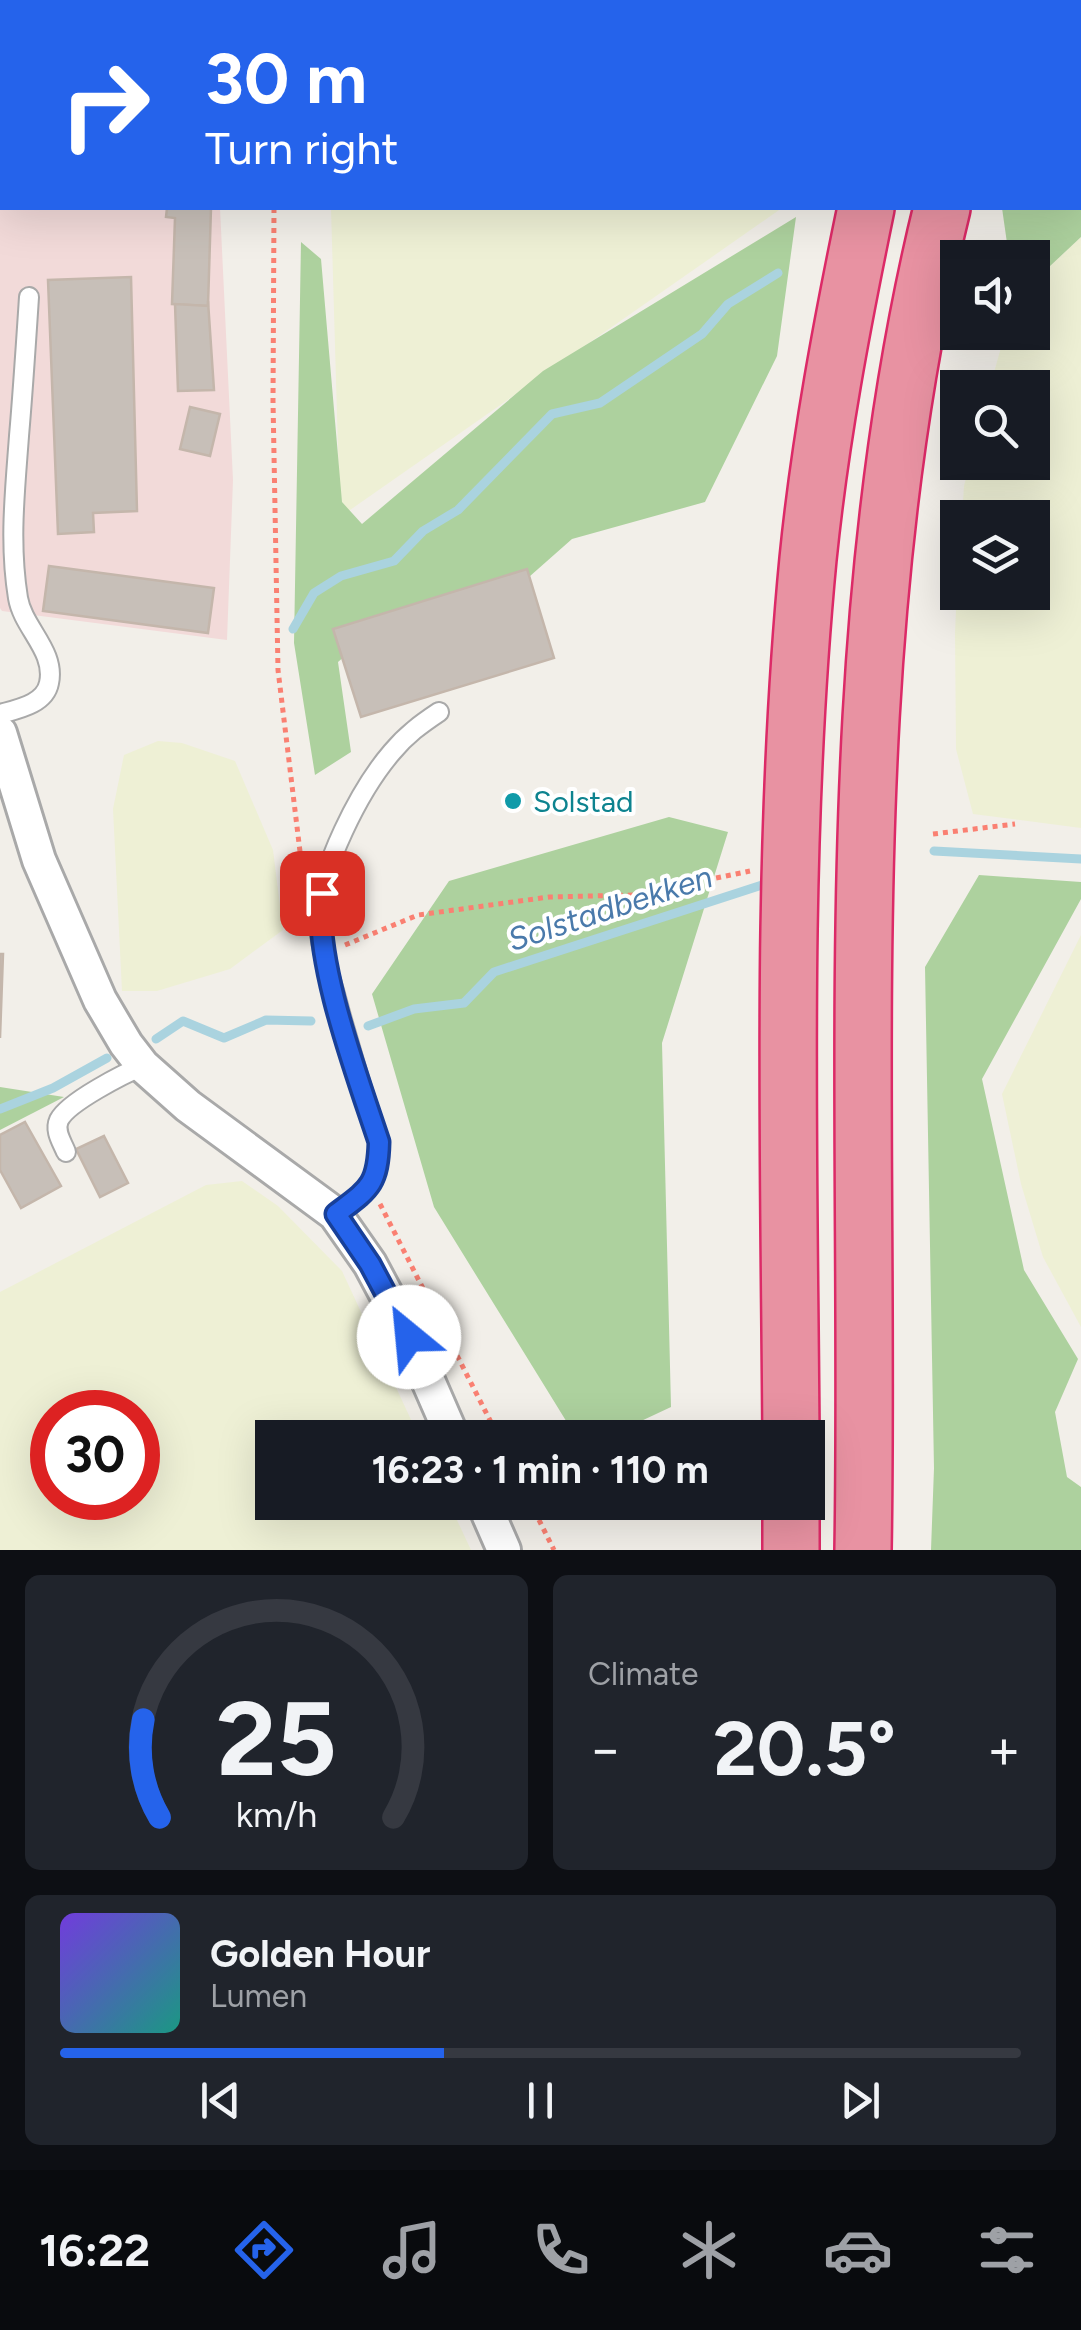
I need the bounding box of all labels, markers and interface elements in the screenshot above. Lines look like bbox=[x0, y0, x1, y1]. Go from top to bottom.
text: 30 m bbox=[205, 36, 367, 121]
icon: right bbox=[40, 40, 170, 170]
text: Turn right bbox=[205, 121, 398, 175]
map controls bbox=[940, 240, 1050, 610]
button: sound bbox=[940, 240, 1050, 350]
button: search bbox=[940, 370, 1050, 480]
button: layers bbox=[940, 500, 1050, 610]
place label: Solstad bbox=[533, 783, 634, 820]
marker: Solstad bbox=[502, 790, 524, 812]
pin bbox=[280, 851, 365, 936]
water label: Solstadbekken bbox=[503, 857, 717, 959]
icon: arrive bbox=[295, 866, 350, 921]
position arrow bbox=[357, 1285, 461, 1389]
speed limit sign: 30 bbox=[30, 1390, 160, 1520]
text: 16:23 · 1 min · 110 m bbox=[371, 1447, 709, 1493]
text: Climate bbox=[588, 1655, 699, 1693]
text: 25 bbox=[216, 1676, 337, 1801]
text: 20.5° bbox=[713, 1704, 896, 1794]
text: − bbox=[588, 1716, 622, 1782]
text: + bbox=[987, 1716, 1021, 1782]
text: km/h bbox=[236, 1793, 317, 1836]
text: Golden Hour bbox=[210, 1931, 431, 1977]
text: Lumen bbox=[210, 1977, 307, 2015]
icon: previous bbox=[193, 2073, 248, 2128]
icon: pause bbox=[513, 2073, 568, 2128]
icon: next bbox=[833, 2073, 888, 2128]
icon: directions bbox=[229, 2215, 299, 2285]
icon: music bbox=[377, 2215, 447, 2285]
icon: phone bbox=[526, 2215, 596, 2285]
icon: climate bbox=[674, 2215, 744, 2285]
icon: car bbox=[823, 2215, 893, 2285]
icon: filters bbox=[972, 2215, 1042, 2285]
text: 16:22 bbox=[39, 2223, 150, 2277]

